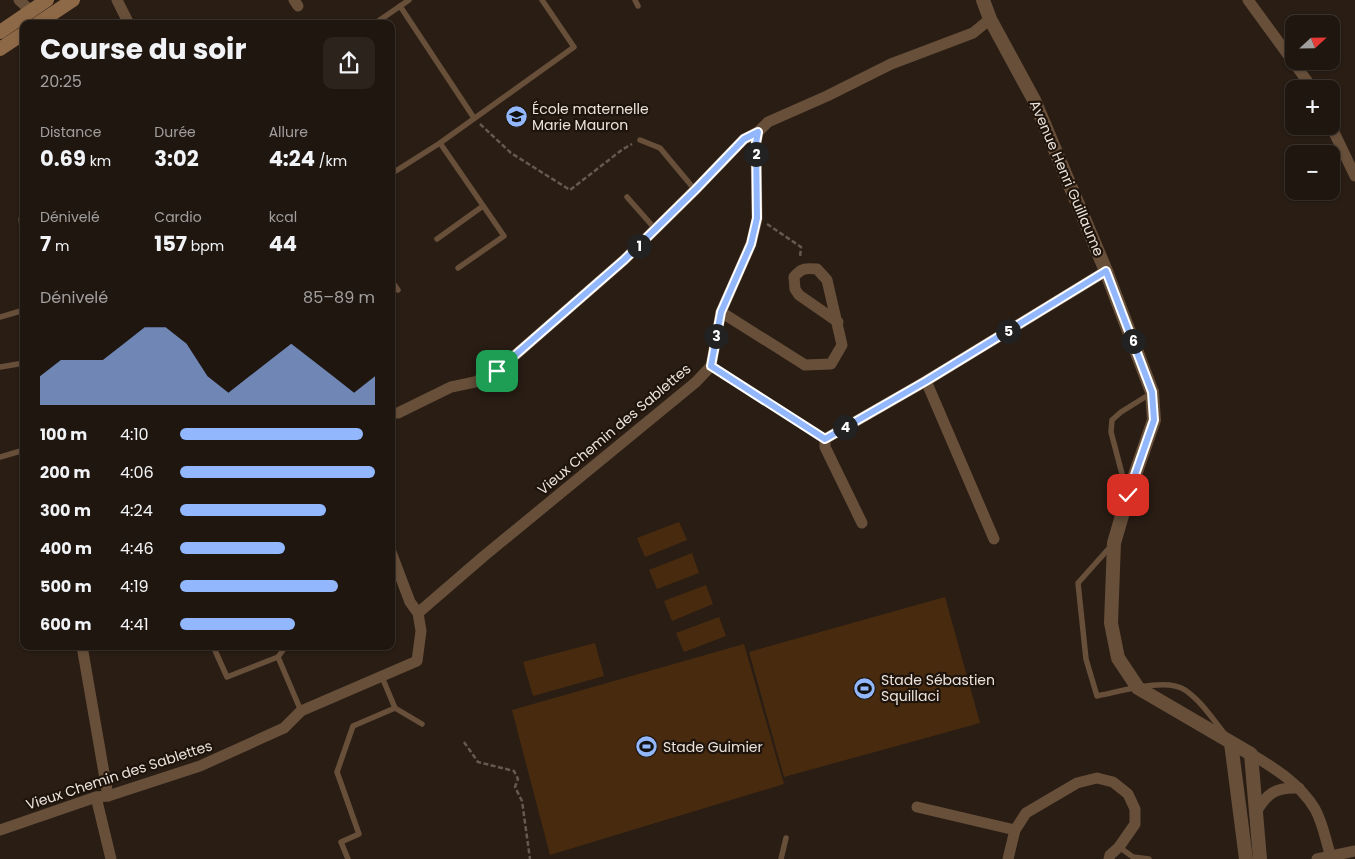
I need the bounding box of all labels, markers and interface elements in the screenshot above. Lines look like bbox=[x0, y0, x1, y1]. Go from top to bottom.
north arrow bbox=[1285, 15, 1340, 70]
map controls bbox=[1285, 15, 1340, 200]
text: Course du soir bbox=[40, 30, 246, 69]
button: share bbox=[323, 37, 375, 89]
text: 20:25 bbox=[40, 70, 82, 93]
button: + bbox=[1285, 80, 1340, 135]
street label: Avenue Henri Guillaume bbox=[1025, 97, 1109, 259]
place label: École maternelle Marie Mauron bbox=[532, 99, 649, 135]
school or university icon: École maternelle Marie Mauron bbox=[504, 105, 528, 129]
text: Distance bbox=[40, 122, 101, 142]
text: Durée bbox=[154, 122, 196, 142]
text: Allure bbox=[269, 122, 308, 142]
pin: 2 bbox=[744, 142, 768, 166]
text: 0.69 bbox=[40, 144, 86, 173]
text: 3:02 bbox=[154, 144, 199, 173]
text: 4:24 bbox=[269, 144, 315, 173]
text: 2 bbox=[753, 144, 761, 164]
button: − bbox=[1285, 145, 1340, 200]
text: km bbox=[86, 151, 111, 171]
text: /km bbox=[315, 151, 347, 171]
text: Dénivelé bbox=[40, 207, 100, 227]
text: Cardio bbox=[154, 207, 202, 227]
text: kcal bbox=[269, 207, 297, 227]
text: 7 bbox=[40, 229, 51, 258]
text: 157 bbox=[154, 229, 187, 258]
text: 44 bbox=[269, 229, 297, 258]
pin: 1 bbox=[626, 234, 652, 258]
text: m bbox=[51, 236, 69, 256]
text: bpm bbox=[187, 236, 224, 256]
text: 1 bbox=[637, 236, 642, 256]
text: Dénivelé bbox=[40, 286, 108, 309]
text: 85–89 m bbox=[303, 286, 375, 309]
pin: 5 bbox=[996, 318, 1020, 344]
text: 5 bbox=[1004, 321, 1013, 341]
pin: 3 bbox=[704, 324, 728, 348]
text: 3 bbox=[712, 326, 721, 346]
pin: 6 bbox=[1120, 328, 1146, 354]
text: 6 bbox=[1129, 331, 1138, 351]
pin bbox=[476, 350, 518, 392]
icon: arrive bbox=[483, 357, 511, 385]
street label: Vieux Chemin des Sablettes bbox=[533, 359, 695, 499]
pin: 4 bbox=[832, 414, 858, 440]
text: 4 bbox=[841, 417, 850, 437]
text: 100 m bbox=[40, 423, 87, 446]
text: 4:10 bbox=[120, 423, 149, 446]
text: 200 m bbox=[40, 461, 90, 484]
text: 4:06 bbox=[120, 461, 154, 484]
pin bbox=[1107, 474, 1149, 516]
icon: check bbox=[1114, 481, 1142, 509]
text: 300 m bbox=[40, 499, 91, 522]
text: 4:24 bbox=[120, 499, 153, 522]
text: 400 m bbox=[40, 537, 92, 560]
text: 4:46 bbox=[120, 537, 154, 560]
text: 500 m bbox=[40, 575, 92, 598]
text: 4:19 bbox=[120, 575, 149, 598]
text: 600 m bbox=[40, 613, 91, 636]
text: 4:41 bbox=[120, 613, 149, 636]
place label: Stade Sébastien Squillaci bbox=[881, 670, 995, 706]
sports icon: Stade Sébastien Squillaci bbox=[853, 676, 877, 700]
street label: Vieux Chemin des Sablettes bbox=[23, 735, 215, 815]
sports icon: Stade Guimier bbox=[635, 735, 659, 759]
place label: Stade Guimier bbox=[663, 737, 763, 757]

